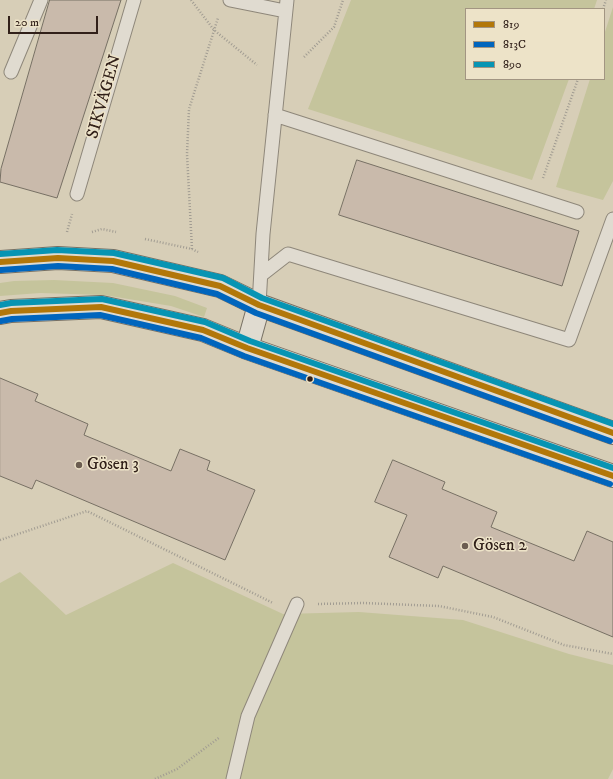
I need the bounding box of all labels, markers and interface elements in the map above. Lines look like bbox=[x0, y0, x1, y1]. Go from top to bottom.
scale bar bbox=[10, 8, 100, 34]
legend bbox=[465, 8, 605, 80]
text: 20 m bbox=[15, 15, 39, 30]
text: 819 bbox=[503, 17, 519, 32]
text: 813C bbox=[503, 37, 526, 52]
street label: SIKVÄGEN bbox=[83, 53, 127, 141]
text: 890 bbox=[503, 57, 521, 72]
unlabelled marker bbox=[305, 374, 315, 384]
place label: Gösen 3 bbox=[87, 455, 139, 475]
marker: Gösen 3 bbox=[74, 460, 84, 470]
place label: Gösen 2 bbox=[473, 536, 527, 556]
marker: Gösen 2 bbox=[460, 541, 470, 551]

